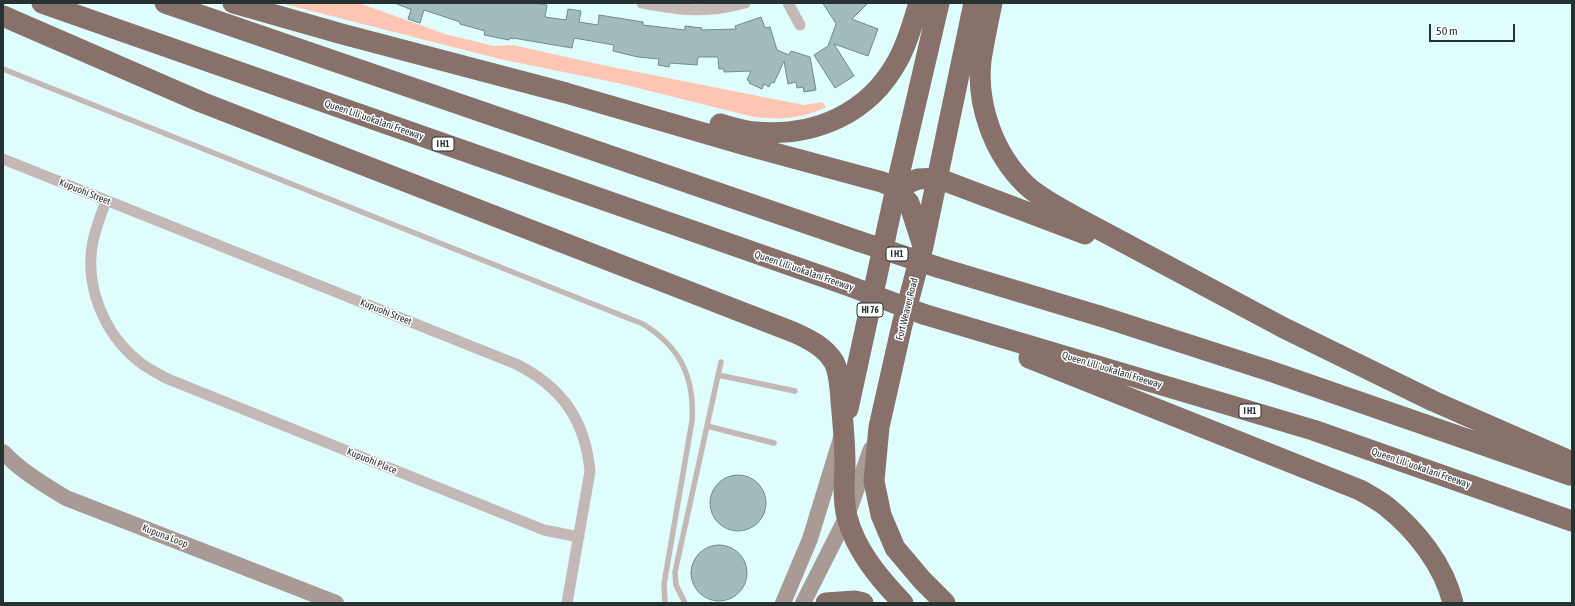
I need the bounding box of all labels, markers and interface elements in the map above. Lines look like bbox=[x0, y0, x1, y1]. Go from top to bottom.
scale bar bbox=[1431, 16, 1517, 42]
text: 50 m bbox=[1436, 24, 1458, 38]
street label: Queen Liliʻuokalani Freeway bbox=[323, 97, 425, 143]
road number: I H1 bbox=[432, 137, 454, 151]
street label: Kupuohi Street bbox=[58, 176, 112, 208]
road number: I H1 bbox=[886, 247, 908, 261]
street label: Queen Liliʻuokalani Freeway bbox=[753, 248, 855, 294]
street label: Fort Weaver Road bbox=[893, 277, 921, 341]
street label: Kupuohi Street bbox=[359, 296, 413, 328]
road number: HI 76 bbox=[857, 303, 883, 317]
street label: Queen Liliʻuokalani Freeway bbox=[1061, 349, 1163, 391]
road number: I H1 bbox=[1239, 404, 1261, 418]
street label: Queen Liliʻuokalani Freeway bbox=[1370, 445, 1472, 491]
street label: Kupuohi Place bbox=[345, 446, 399, 476]
street label: Kupuna Loop bbox=[140, 522, 190, 550]

